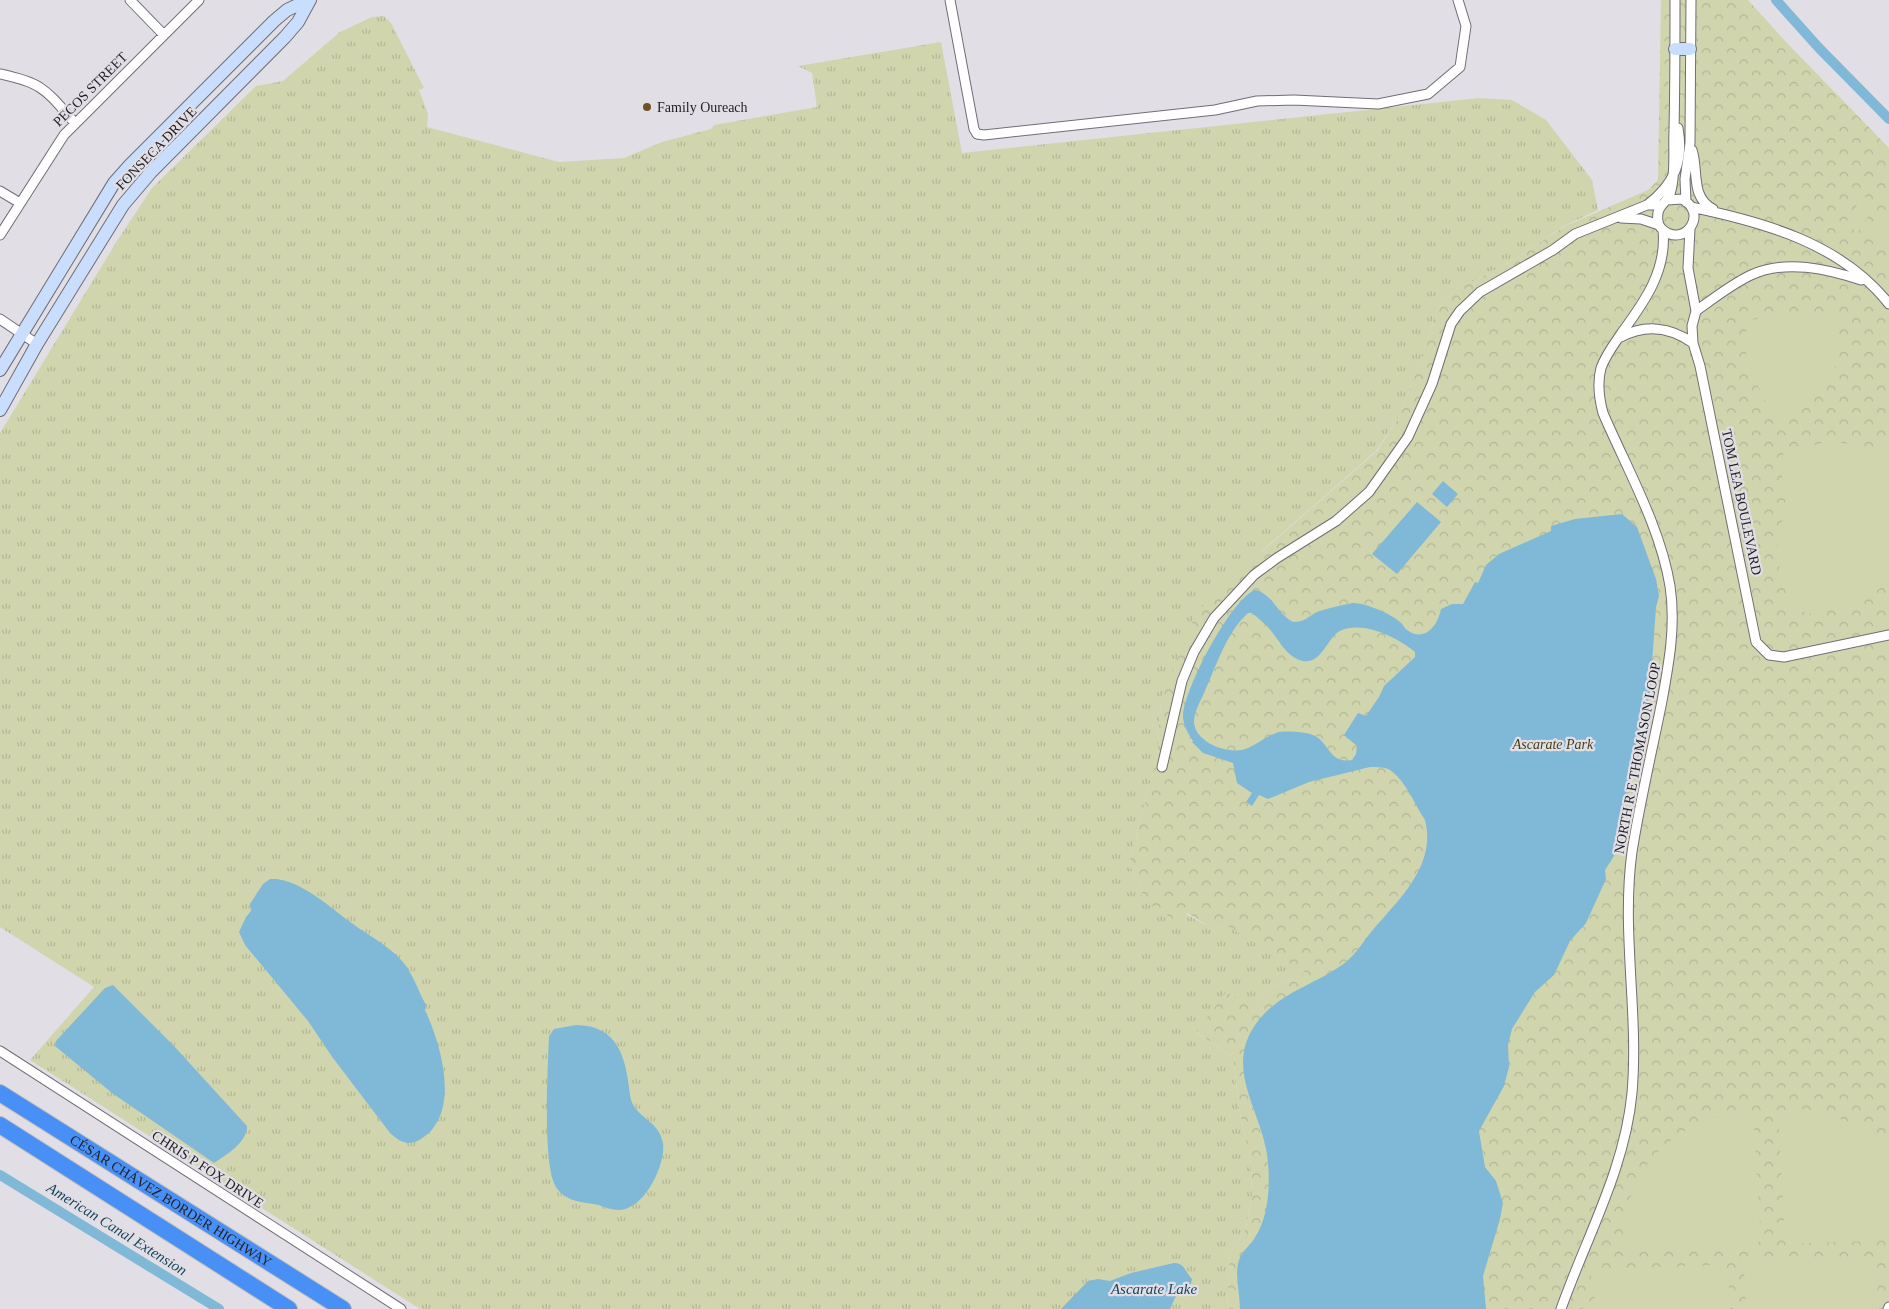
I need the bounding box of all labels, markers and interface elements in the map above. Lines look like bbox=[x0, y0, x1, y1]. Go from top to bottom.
street label: PECOS STREET bbox=[50, 49, 131, 129]
place label: Family Oureach bbox=[657, 100, 748, 115]
marker: Family Oureach bbox=[641, 101, 653, 113]
street label: FONSECA DRIVE bbox=[113, 104, 200, 193]
street label: TOM LEA BOULEVARD bbox=[1719, 428, 1764, 576]
street label: NORTH R E THOMASON LOOP bbox=[1612, 661, 1663, 855]
park label: Ascarate Park bbox=[1512, 737, 1594, 752]
street label: CHRIS P FOX DRIVE bbox=[149, 1128, 266, 1211]
street label: CÉSAR CHÁVEZ BORDER HIGHWAY bbox=[67, 1132, 274, 1270]
water label: American Canal Extension bbox=[43, 1179, 190, 1279]
water label: Ascarate Lake bbox=[1110, 1281, 1197, 1297]

